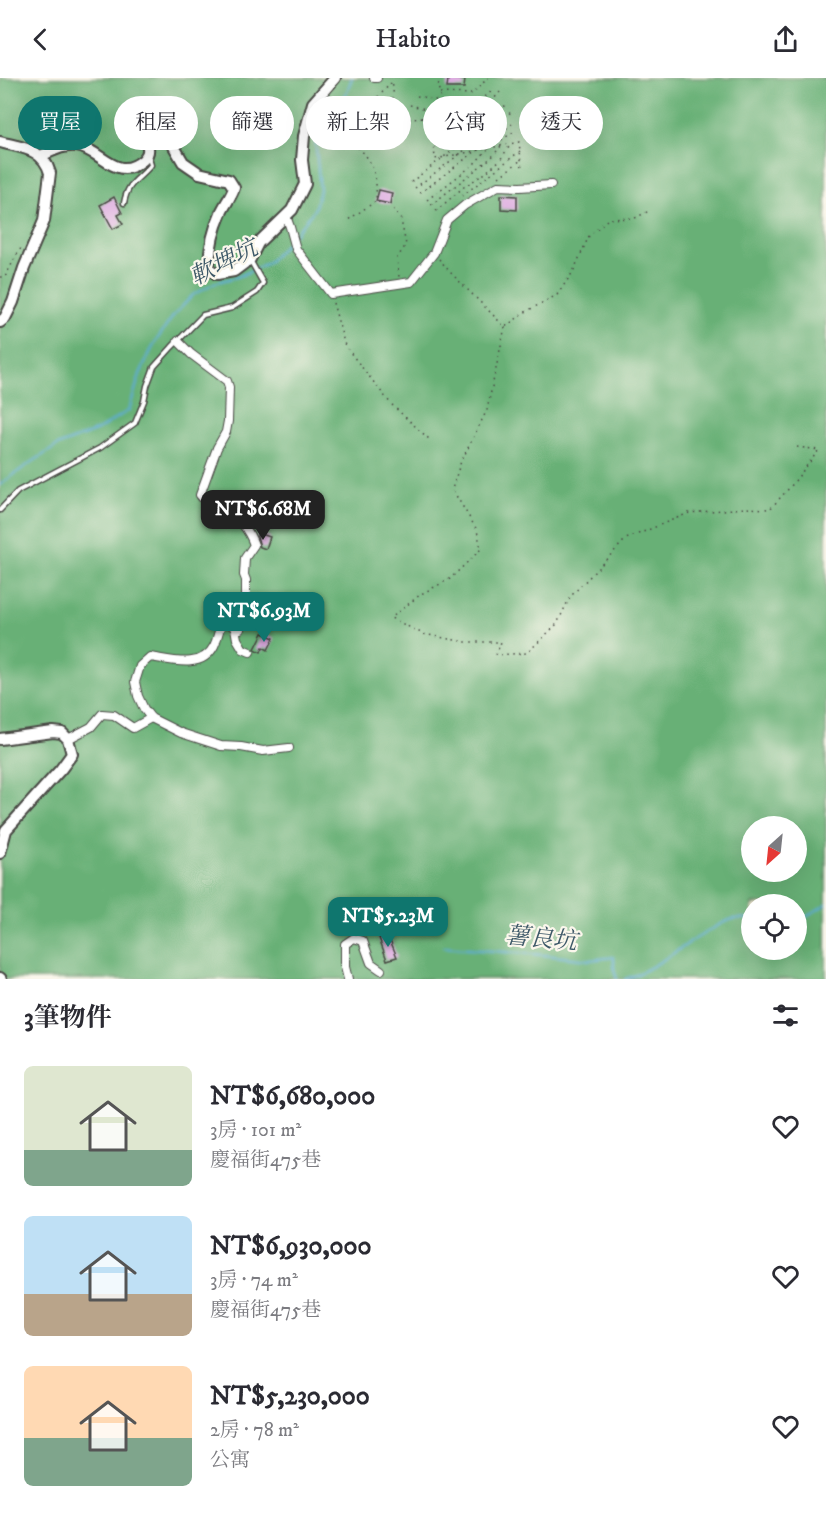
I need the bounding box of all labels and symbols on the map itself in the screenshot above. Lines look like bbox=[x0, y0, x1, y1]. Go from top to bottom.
water label: 軟埤坑 bbox=[185, 231, 266, 293]
pin: NT$6.68M bbox=[201, 490, 325, 541]
pin: NT$6.93M bbox=[202, 592, 326, 643]
north arrow bbox=[741, 816, 807, 882]
pin: NT$5.23M bbox=[326, 897, 450, 948]
water label: 薯良坑 bbox=[504, 921, 582, 957]

